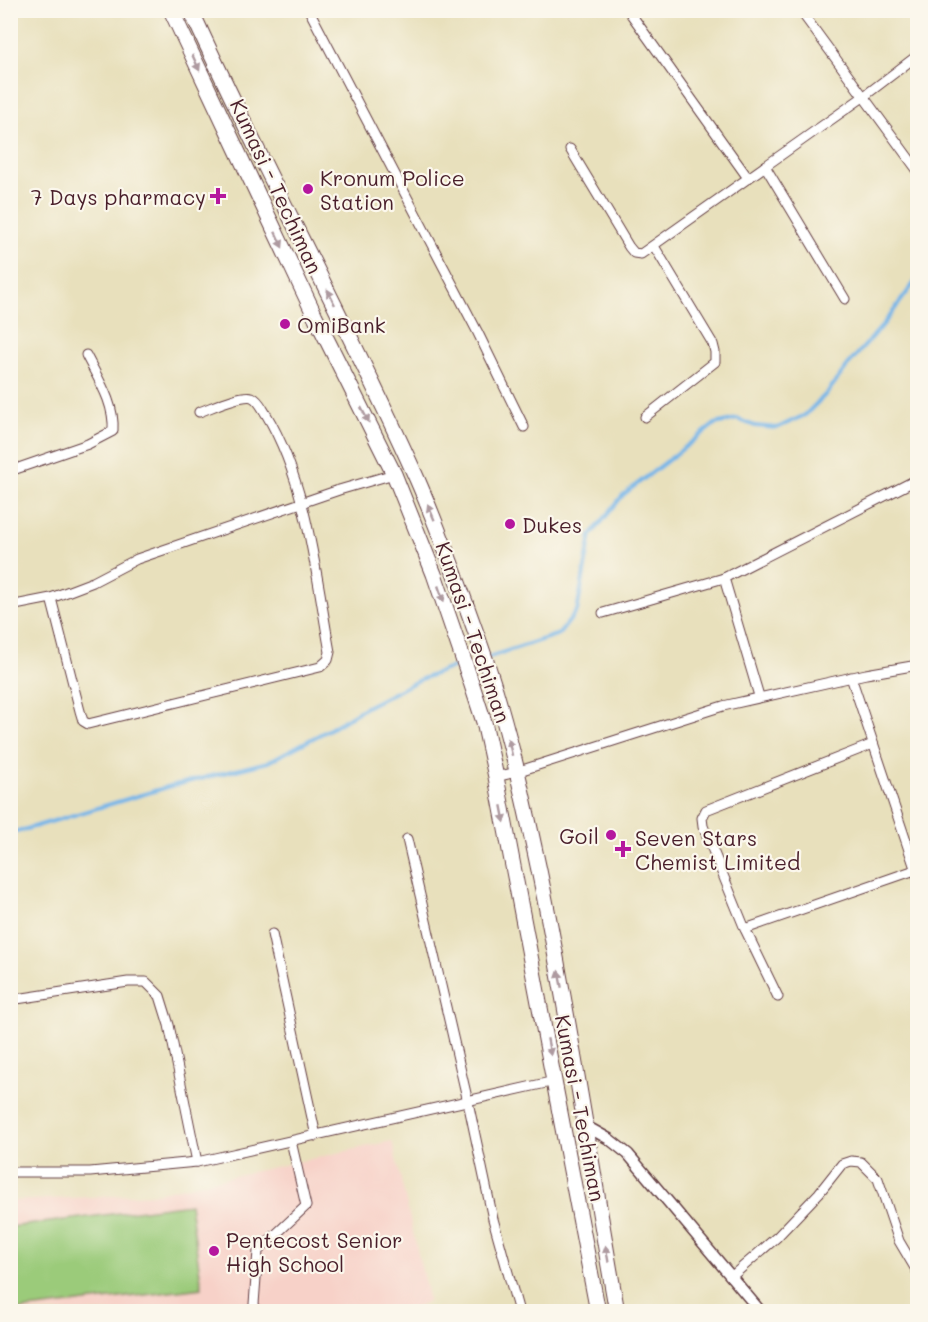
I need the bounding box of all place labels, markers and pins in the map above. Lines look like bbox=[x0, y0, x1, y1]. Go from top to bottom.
place label: Kronum Police Station bbox=[320, 164, 465, 215]
marker: Kronum Police Station bbox=[301, 182, 315, 196]
place label: 7 Days pharmacy bbox=[31, 183, 206, 210]
marker: 7 Days pharmacy bbox=[211, 189, 225, 203]
place label: OmiBank bbox=[297, 311, 386, 338]
marker: OmiBank bbox=[278, 317, 292, 331]
place label: Dukes bbox=[522, 511, 582, 538]
marker: Dukes bbox=[503, 517, 517, 531]
place label: Goil bbox=[559, 822, 599, 849]
place label: Seven Stars Chemist Limited bbox=[635, 824, 800, 875]
marker: Goil bbox=[604, 828, 618, 842]
marker: Seven Stars Chemist Limited bbox=[616, 842, 630, 856]
place label: Pentecost Senior High School bbox=[226, 1226, 403, 1277]
marker: Pentecost Senior High School bbox=[207, 1244, 221, 1258]

